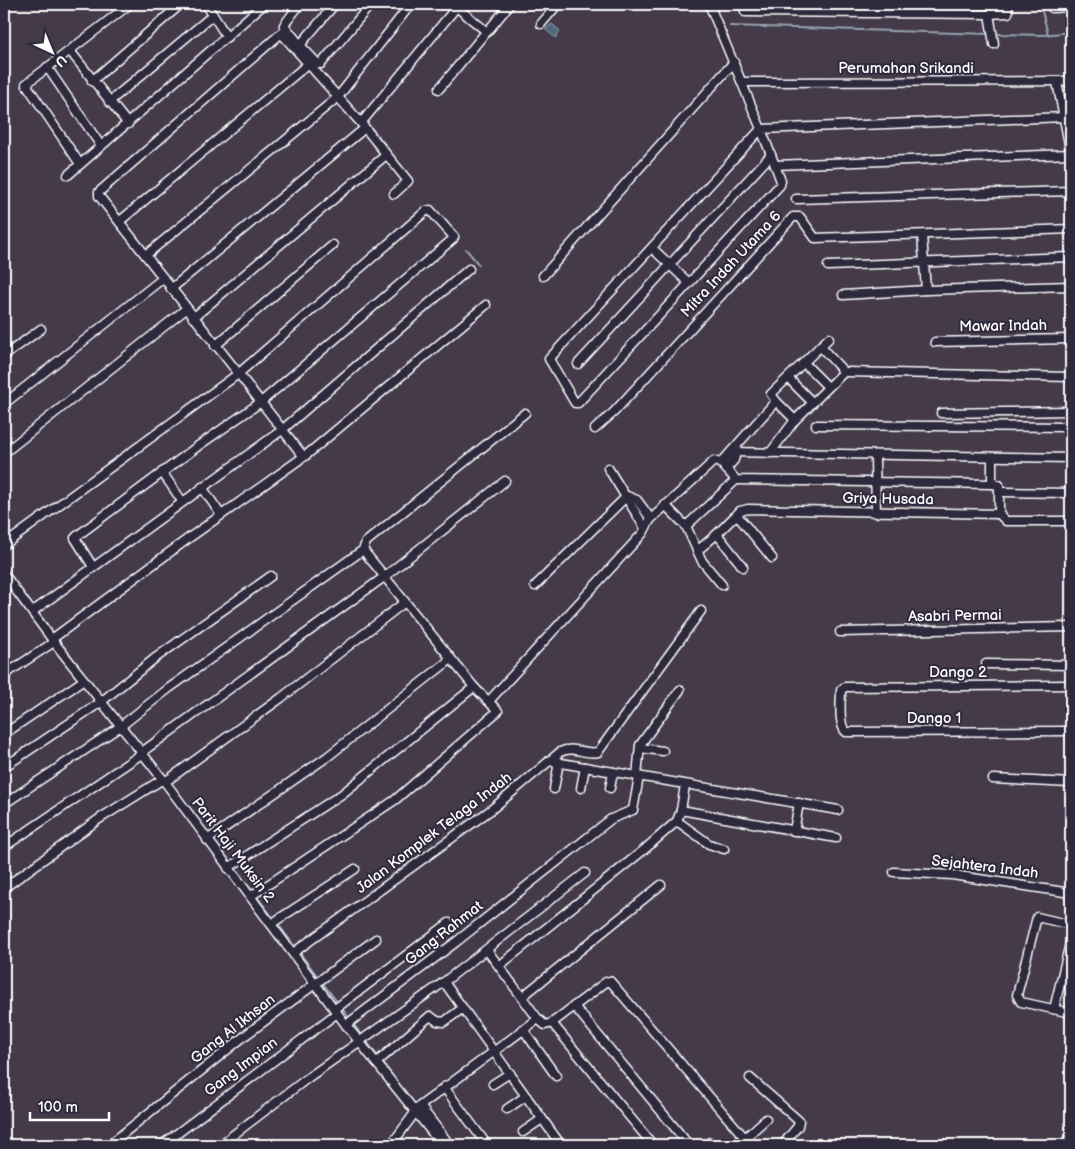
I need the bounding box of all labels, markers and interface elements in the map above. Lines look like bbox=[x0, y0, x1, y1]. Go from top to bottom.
north arrow bbox=[28, 28, 78, 78]
text: U bbox=[51, 51, 70, 71]
street label: Perumahan Srikandi bbox=[838, 59, 974, 78]
street label: Mitra Indah Utama 6 bbox=[677, 207, 785, 321]
street label: Mawar Indah bbox=[959, 316, 1047, 336]
street label: Griya Husada bbox=[842, 489, 934, 509]
street label: Asabri Permai bbox=[908, 606, 1002, 626]
street label: Dango 2 bbox=[929, 663, 987, 682]
street label: Dango 1 bbox=[907, 709, 961, 728]
street label: Jalan Komplek Telaga Indah bbox=[352, 768, 516, 898]
street label: Parit Haji Muksin 2 bbox=[187, 794, 279, 906]
street label: Sejahtera Indah bbox=[930, 851, 1040, 883]
street label: Gang Rahmat bbox=[401, 896, 487, 969]
street label: Gang Al Ikhsan bbox=[187, 990, 279, 1068]
street label: Gang Impian bbox=[200, 1033, 282, 1101]
scale bar bbox=[30, 1089, 109, 1121]
text: 100 m bbox=[38, 1098, 78, 1117]

